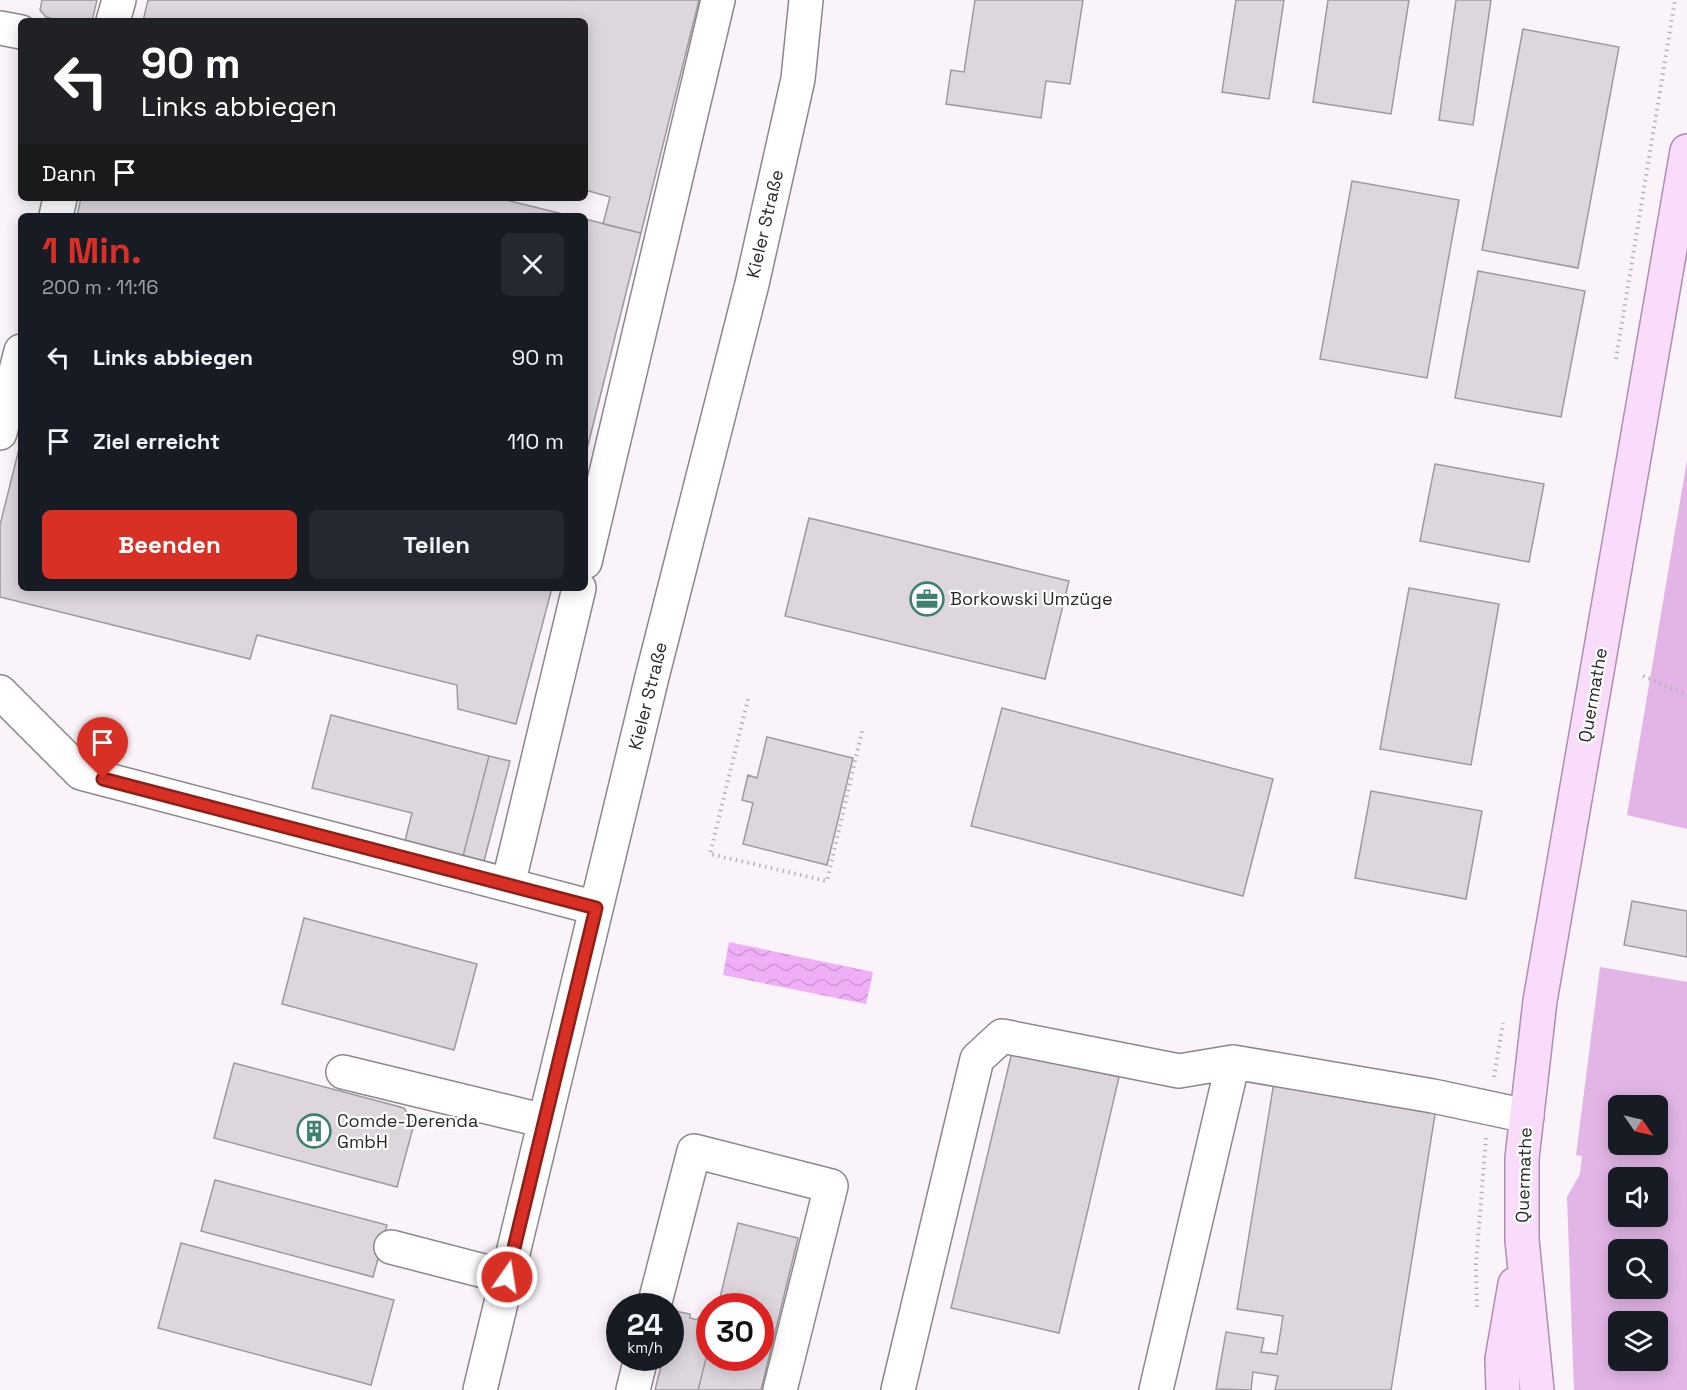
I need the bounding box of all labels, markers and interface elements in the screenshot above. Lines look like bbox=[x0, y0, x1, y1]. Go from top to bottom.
text: 90 m bbox=[141, 37, 241, 90]
icon: left bbox=[42, 42, 120, 120]
text: Links abbiegen bbox=[141, 89, 337, 124]
icon: arrive bbox=[108, 156, 141, 189]
text: Dann bbox=[42, 159, 96, 187]
street label: Kieler Straße bbox=[741, 167, 788, 280]
text: 1 Min. bbox=[42, 228, 142, 274]
button: close bbox=[501, 233, 564, 296]
text: 200 m · 11:16 bbox=[42, 274, 158, 300]
icon: left bbox=[42, 341, 75, 374]
text: Links abbiegen bbox=[93, 343, 253, 371]
text: 90 m bbox=[512, 343, 564, 371]
icon: arrive bbox=[42, 425, 75, 458]
text: Ziel erreicht bbox=[93, 427, 220, 455]
text: 110 m bbox=[507, 427, 564, 455]
button: Beenden bbox=[42, 510, 297, 579]
button: Teilen bbox=[309, 510, 564, 579]
office icon: Borkowski Umzüge bbox=[909, 581, 945, 617]
place label: Borkowski Umzüge bbox=[950, 587, 1113, 610]
street label: Kieler Straße bbox=[623, 639, 672, 752]
street label: Quermathe bbox=[1573, 646, 1612, 744]
pin bbox=[77, 717, 128, 779]
icon: arrive bbox=[86, 726, 119, 759]
north arrow bbox=[1608, 1095, 1668, 1155]
map controls bbox=[1608, 1095, 1668, 1371]
place label: Comde-Derenda GmbH bbox=[337, 1109, 478, 1153]
building icon: Comde-Derenda GmbH bbox=[296, 1113, 332, 1149]
street label: Quermathe bbox=[1510, 1127, 1537, 1223]
button: sound bbox=[1608, 1167, 1668, 1227]
button: search bbox=[1608, 1239, 1668, 1299]
position arrow bbox=[475, 1245, 539, 1309]
speed limit sign: 30 bbox=[696, 1293, 774, 1371]
text: 24 bbox=[627, 1305, 663, 1344]
button: layers bbox=[1608, 1311, 1668, 1371]
text: km/h bbox=[627, 1338, 663, 1357]

